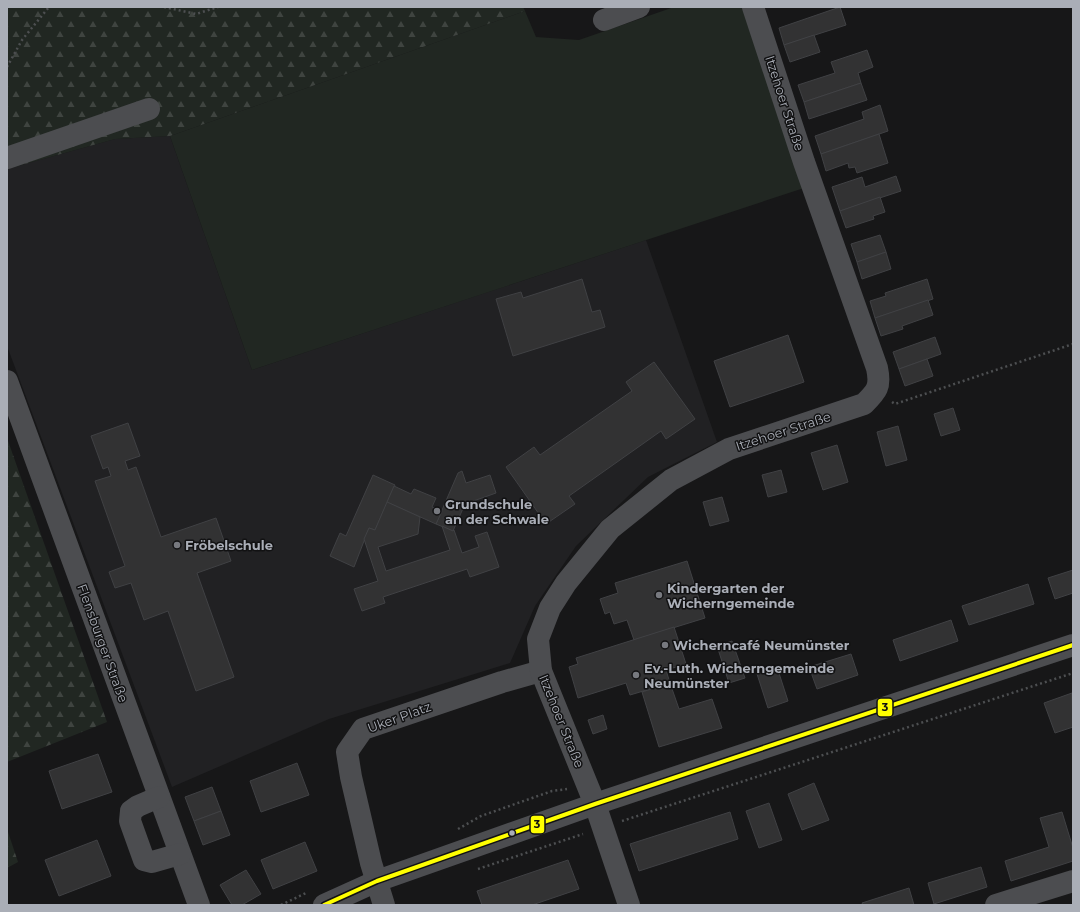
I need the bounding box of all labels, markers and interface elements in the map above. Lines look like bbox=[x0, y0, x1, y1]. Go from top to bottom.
street label: Itzehoer Straße bbox=[762, 53, 808, 153]
street label: Itzehoer Straße bbox=[733, 408, 833, 454]
place label: Grundschule an der Schwale bbox=[445, 496, 549, 527]
marker: Grundschule an der Schwale bbox=[432, 506, 442, 516]
place label: Fröbelschule bbox=[185, 537, 273, 553]
marker: Fröbelschule bbox=[172, 540, 182, 550]
place label: Kindergarten der Wicherngemeinde bbox=[667, 580, 795, 611]
street label: Flensburger Straße bbox=[74, 582, 132, 705]
marker: Kindergarten der Wicherngemeinde bbox=[654, 590, 664, 600]
place label: Wicherncafé Neumünster bbox=[673, 637, 850, 653]
marker: Wicherncafé Neumünster bbox=[660, 640, 670, 650]
place label: Ev.-Luth. Wicherngemeinde Neumünster bbox=[644, 660, 835, 691]
marker: Ev.-Luth. Wicherngemeinde Neumünster bbox=[631, 670, 641, 680]
street label: Itzehoer Straße bbox=[536, 672, 588, 770]
street label: Uker Platz bbox=[365, 698, 433, 736]
line badge: 3 bbox=[877, 698, 893, 717]
text: 3 bbox=[881, 700, 889, 714]
line badge: 3 bbox=[530, 815, 545, 834]
text: 3 bbox=[533, 817, 541, 831]
unlabelled marker bbox=[507, 828, 517, 838]

